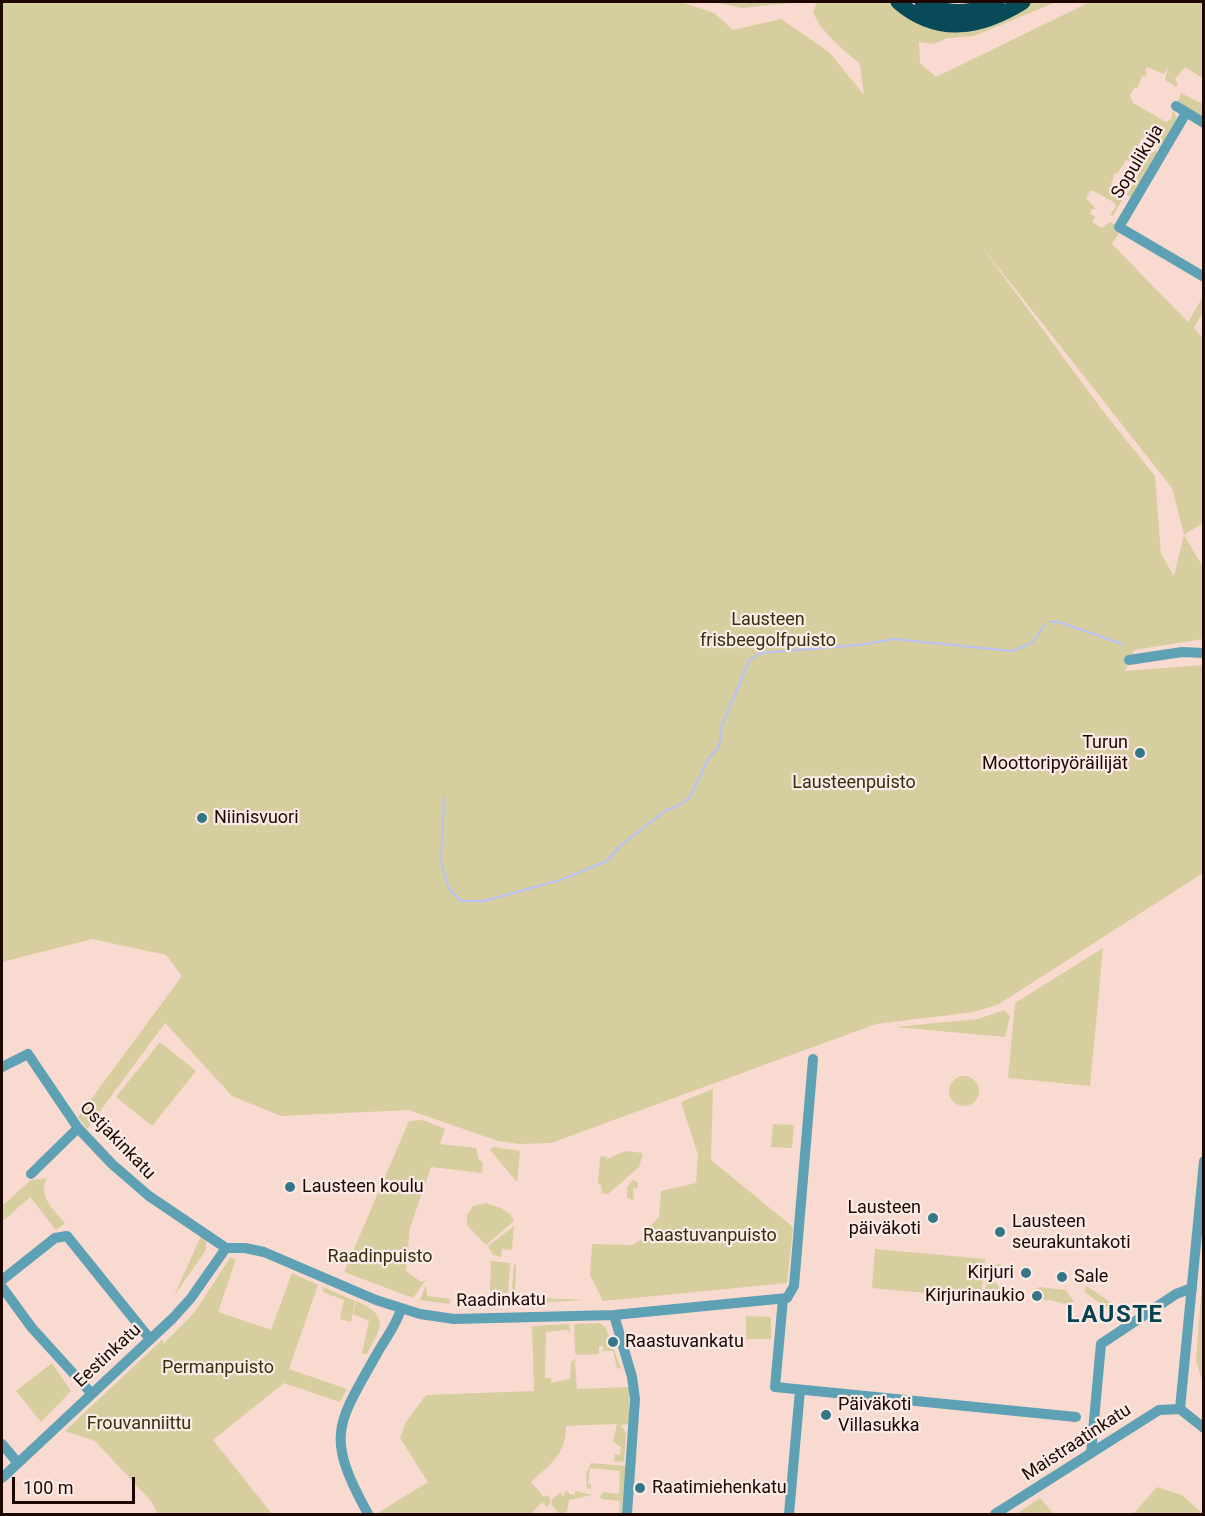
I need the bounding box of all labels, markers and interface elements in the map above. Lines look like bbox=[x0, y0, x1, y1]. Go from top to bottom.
street label: Sopulikuja bbox=[1107, 121, 1169, 203]
park label: Lausteen frisbeegolfpuisto bbox=[700, 609, 836, 652]
place label: Turun Moottoripyöräilijät bbox=[982, 732, 1128, 774]
marker: Turun Moottoripyöräilijät bbox=[1133, 746, 1147, 760]
park label: Lausteenpuisto bbox=[792, 772, 916, 794]
place label: Niinisvuori bbox=[214, 807, 299, 829]
marker: Niinisvuori bbox=[195, 811, 209, 825]
street label: Ostjakinkatu bbox=[75, 1098, 159, 1184]
place label: Lausteen koulu bbox=[302, 1176, 424, 1198]
marker: Lausteen koulu bbox=[283, 1180, 297, 1194]
place label: Lausteen päiväkoti bbox=[847, 1197, 921, 1240]
marker: Lausteen päiväkoti bbox=[926, 1211, 940, 1225]
place label: Lausteen seurakuntakoti bbox=[1012, 1211, 1131, 1254]
park label: Raastuvanpuisto bbox=[643, 1225, 777, 1247]
marker: Lausteen seurakuntakoti bbox=[993, 1225, 1007, 1239]
park label: Raadinpuisto bbox=[328, 1246, 432, 1268]
place label: Kirjuri bbox=[968, 1262, 1014, 1284]
marker: Kirjuri bbox=[1019, 1266, 1033, 1280]
place label: Sale bbox=[1074, 1266, 1108, 1288]
marker: Sale bbox=[1055, 1270, 1069, 1284]
place label: Kirjurinaukio bbox=[925, 1285, 1025, 1307]
street label: Raadinkatu bbox=[456, 1289, 546, 1313]
marker: Kirjurinaukio bbox=[1030, 1289, 1044, 1303]
district label: LAUSTE bbox=[1066, 1302, 1164, 1330]
street label: Eestinkatu bbox=[70, 1320, 146, 1392]
place label: Raastuvankatu bbox=[625, 1331, 744, 1353]
marker: Raastuvankatu bbox=[606, 1335, 620, 1349]
park label: Permanpuisto bbox=[162, 1357, 274, 1379]
place label: Päiväkoti Villasukka bbox=[838, 1394, 920, 1436]
street label: Maistraatinkatu bbox=[1019, 1400, 1135, 1486]
marker: Päiväkoti Villasukka bbox=[819, 1408, 833, 1422]
park label: Frouvanniittu bbox=[87, 1413, 191, 1435]
scale bar bbox=[15, 1465, 138, 1503]
text: 100 m bbox=[23, 1477, 74, 1498]
place label: Raatimiehenkatu bbox=[652, 1477, 787, 1499]
marker: Raatimiehenkatu bbox=[633, 1481, 647, 1495]

